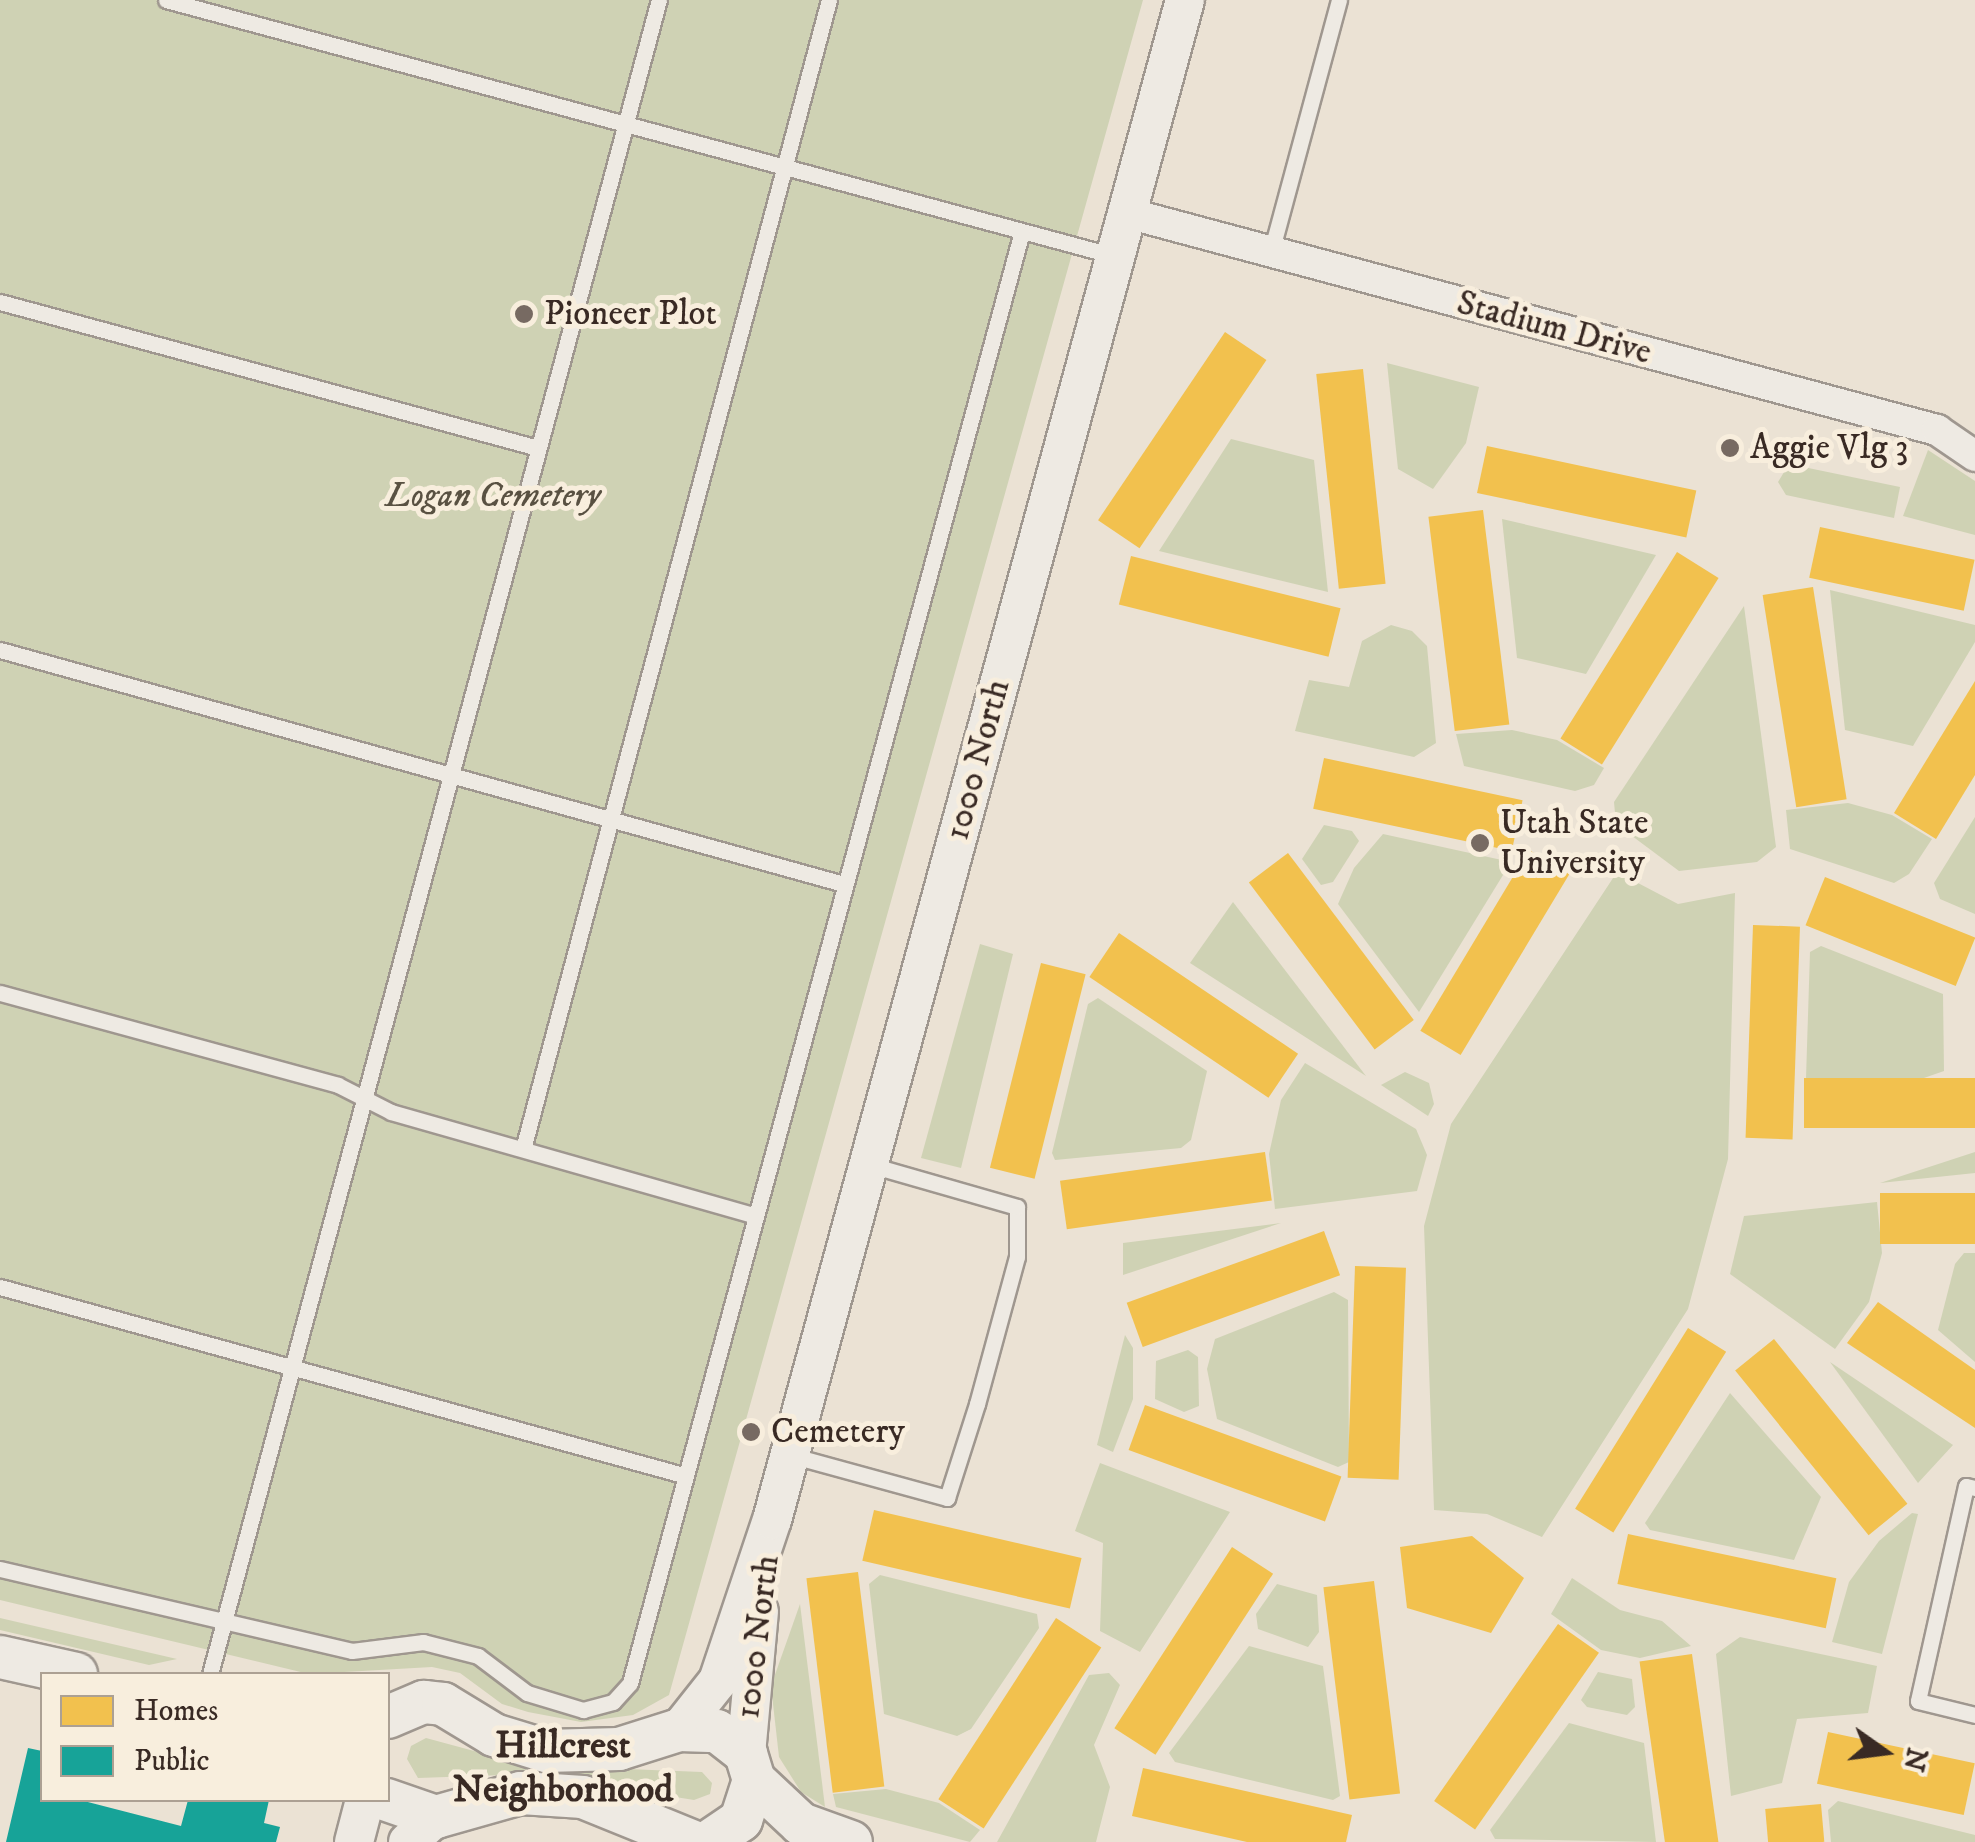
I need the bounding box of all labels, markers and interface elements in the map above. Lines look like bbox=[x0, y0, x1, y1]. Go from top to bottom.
street label: Stadium Drive bbox=[1452, 282, 1656, 374]
place label: Pioneer Plot bbox=[544, 293, 717, 335]
marker: Pioneer Plot bbox=[513, 303, 535, 325]
place label: Aggie Vlg 3 bbox=[1750, 427, 1908, 469]
marker: Aggie Vlg 3 bbox=[1719, 437, 1741, 459]
park label: Logan Cemetery bbox=[385, 475, 601, 517]
street label: 1000 North bbox=[936, 675, 1020, 845]
place label: Utah State University bbox=[1500, 802, 1648, 884]
marker: Utah State University bbox=[1469, 832, 1491, 854]
place label: Cemetery bbox=[771, 1411, 905, 1453]
marker: Cemetery bbox=[740, 1421, 762, 1443]
street label: 1000 North bbox=[727, 1553, 789, 1721]
legend bbox=[40, 1672, 390, 1802]
text: Homes bbox=[134, 1693, 218, 1730]
north arrow bbox=[1835, 1702, 1935, 1802]
district label: Hillcrest Neighborhood bbox=[453, 1724, 673, 1814]
text: Public bbox=[134, 1743, 209, 1780]
text: N bbox=[1895, 1744, 1934, 1775]

